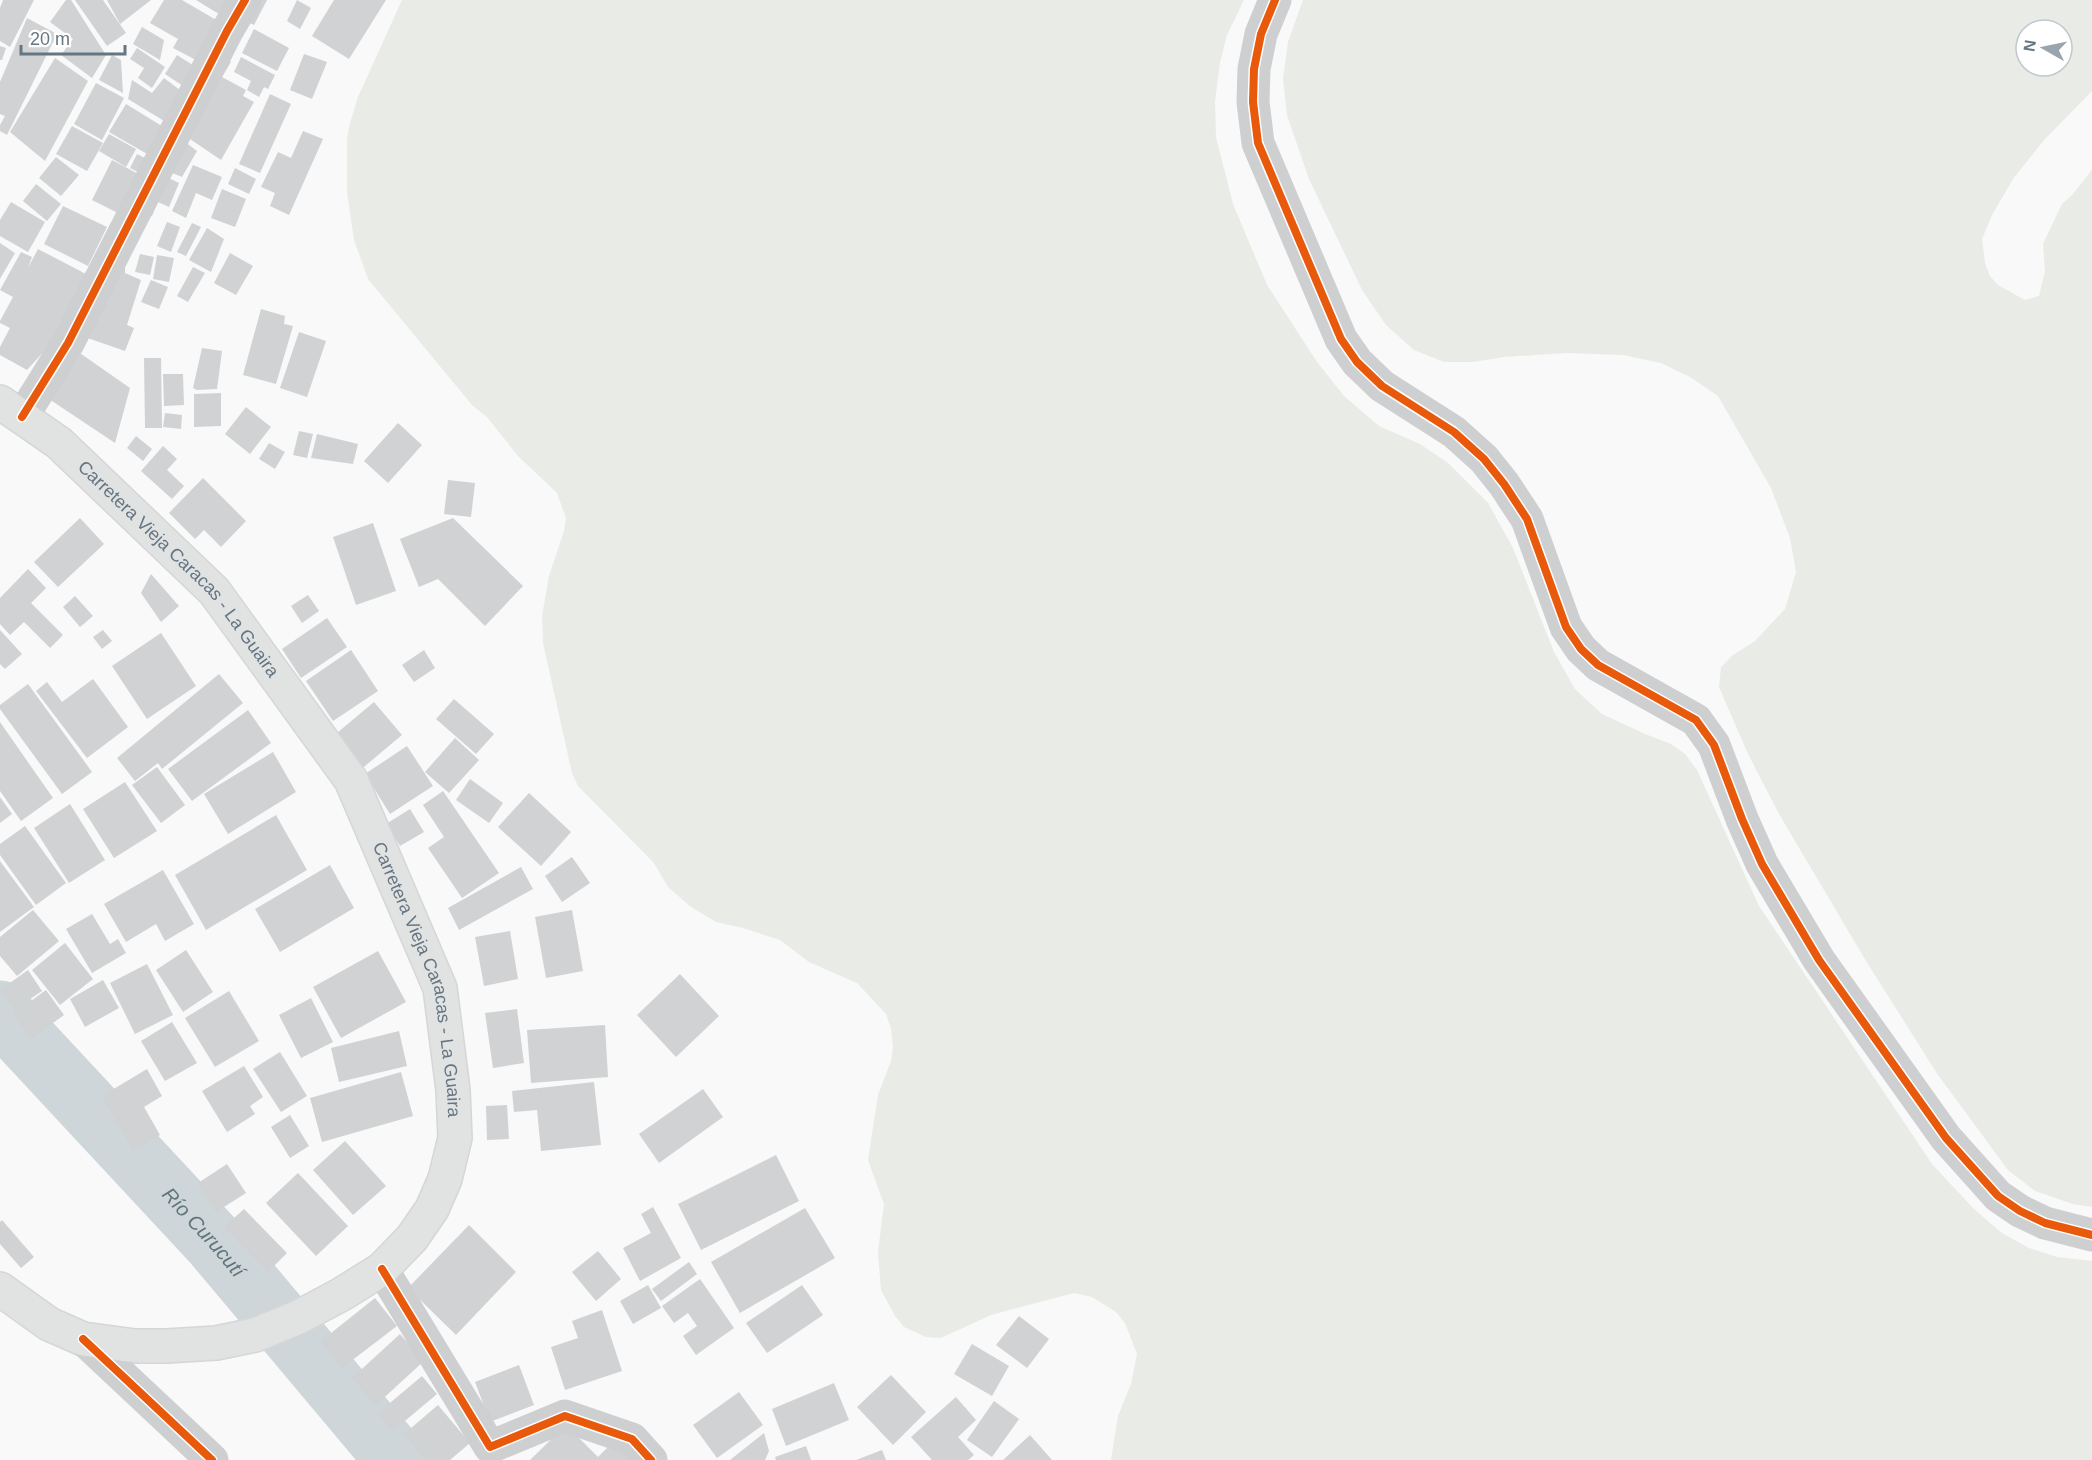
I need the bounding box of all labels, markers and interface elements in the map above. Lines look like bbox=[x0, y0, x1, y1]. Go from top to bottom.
scale bar bbox=[21, 18, 124, 56]
north arrow bbox=[2014, 18, 2074, 78]
text: 20 m bbox=[30, 29, 70, 49]
text: N bbox=[2020, 39, 2039, 53]
street label: Carretera Vieja Caracas - La Guaira bbox=[74, 457, 284, 682]
street label: Carretera Vieja Caracas - La Guaira bbox=[369, 839, 464, 1119]
water label: Río Curucutí bbox=[158, 1183, 251, 1283]

